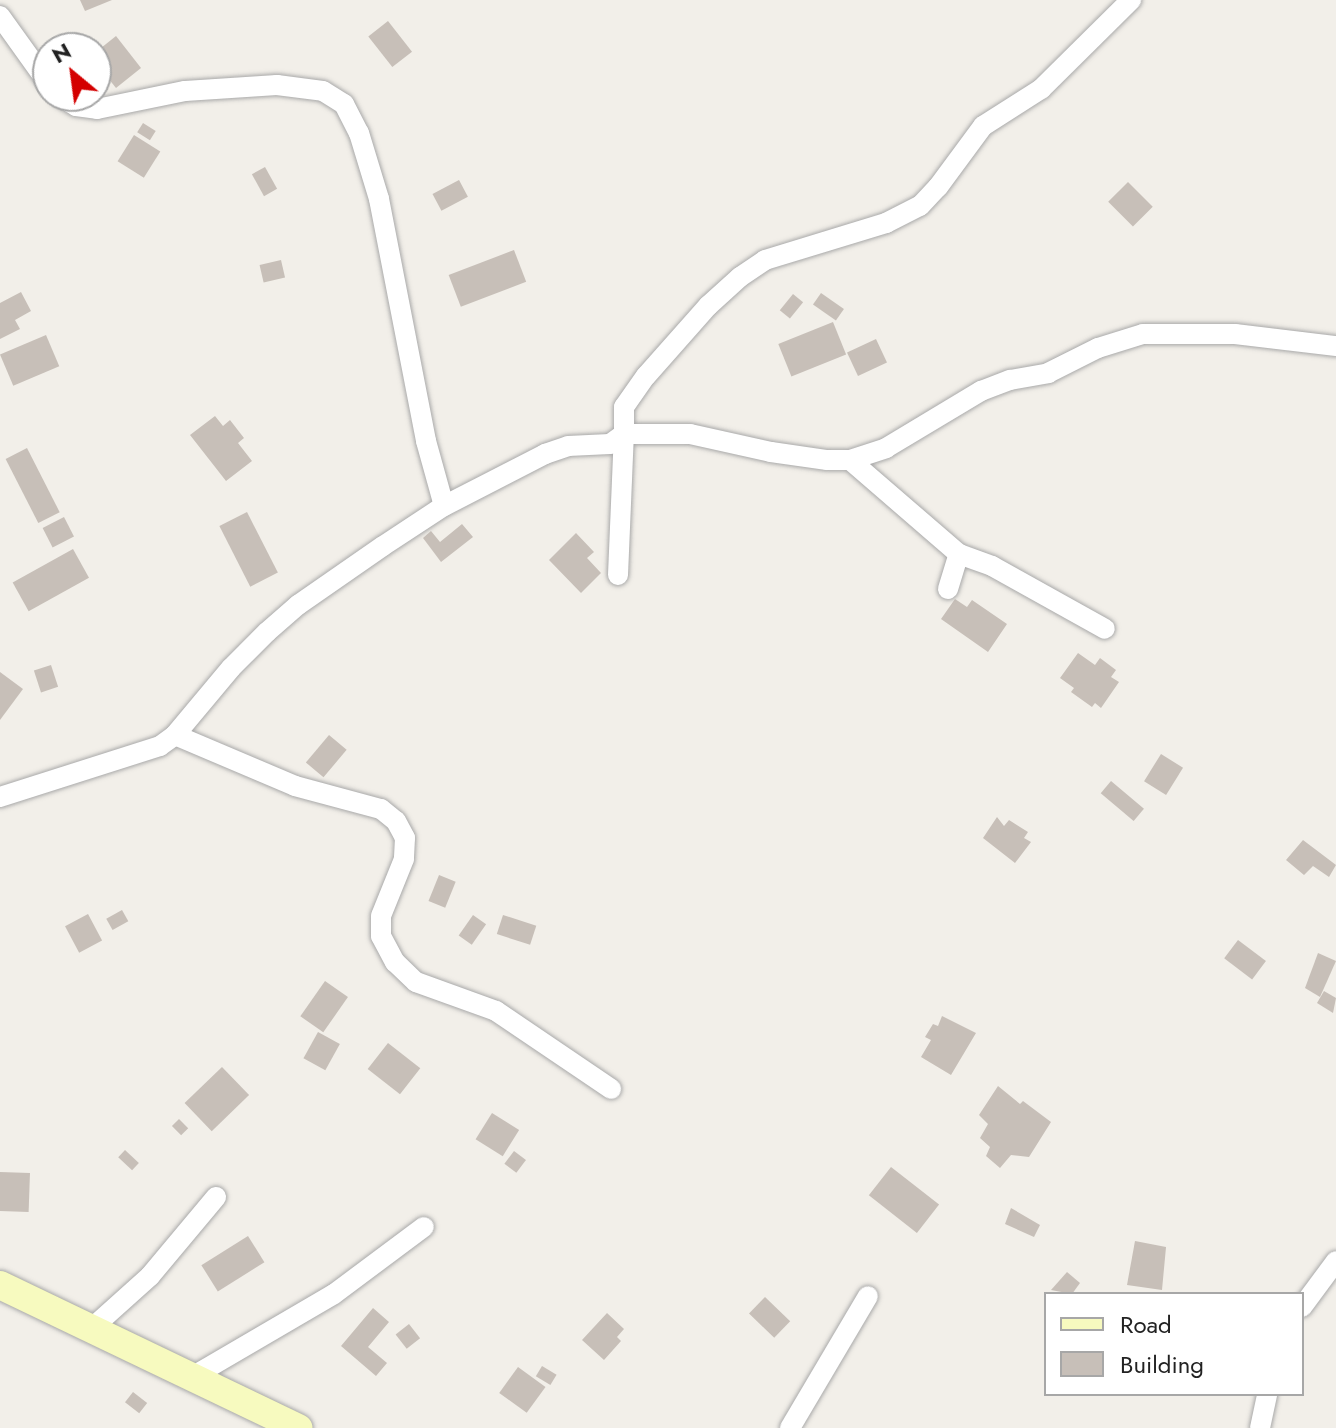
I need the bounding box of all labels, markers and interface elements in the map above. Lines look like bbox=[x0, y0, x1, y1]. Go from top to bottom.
north arrow bbox=[32, 32, 112, 112]
text: N bbox=[46, 35, 77, 71]
legend bbox=[1044, 1292, 1304, 1396]
text: Road bbox=[1120, 1307, 1172, 1342]
text: Building bbox=[1120, 1347, 1204, 1382]

